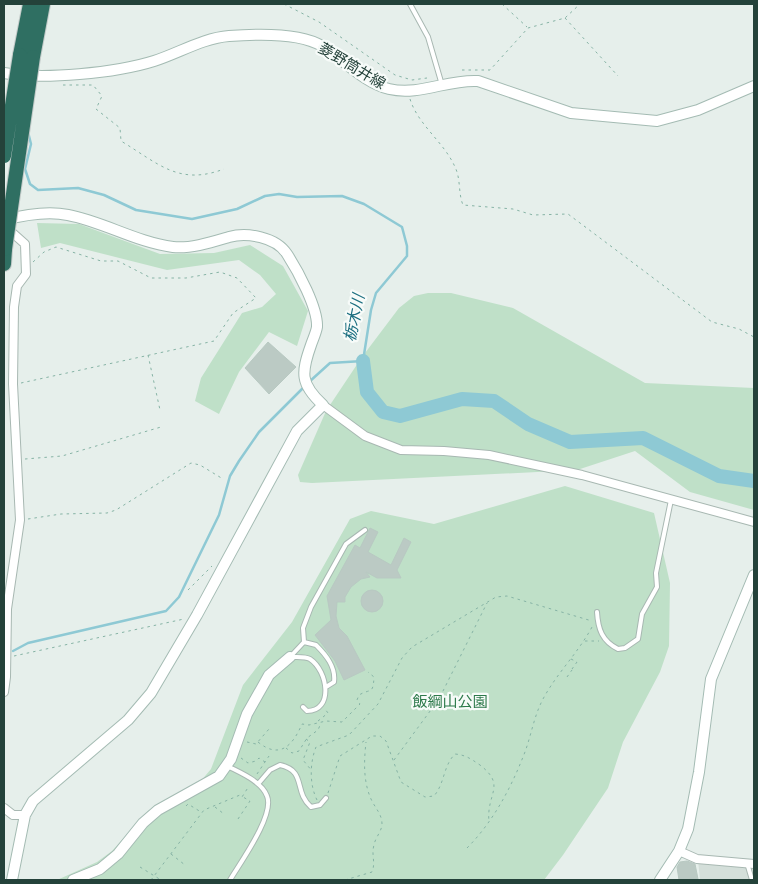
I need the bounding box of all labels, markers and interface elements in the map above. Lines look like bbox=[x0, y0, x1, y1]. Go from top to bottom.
street label: 菱野筒井線 bbox=[315, 39, 389, 93]
water label: 栃木川 bbox=[340, 291, 369, 343]
park label: 飯綱山公園 bbox=[412, 693, 488, 711]

